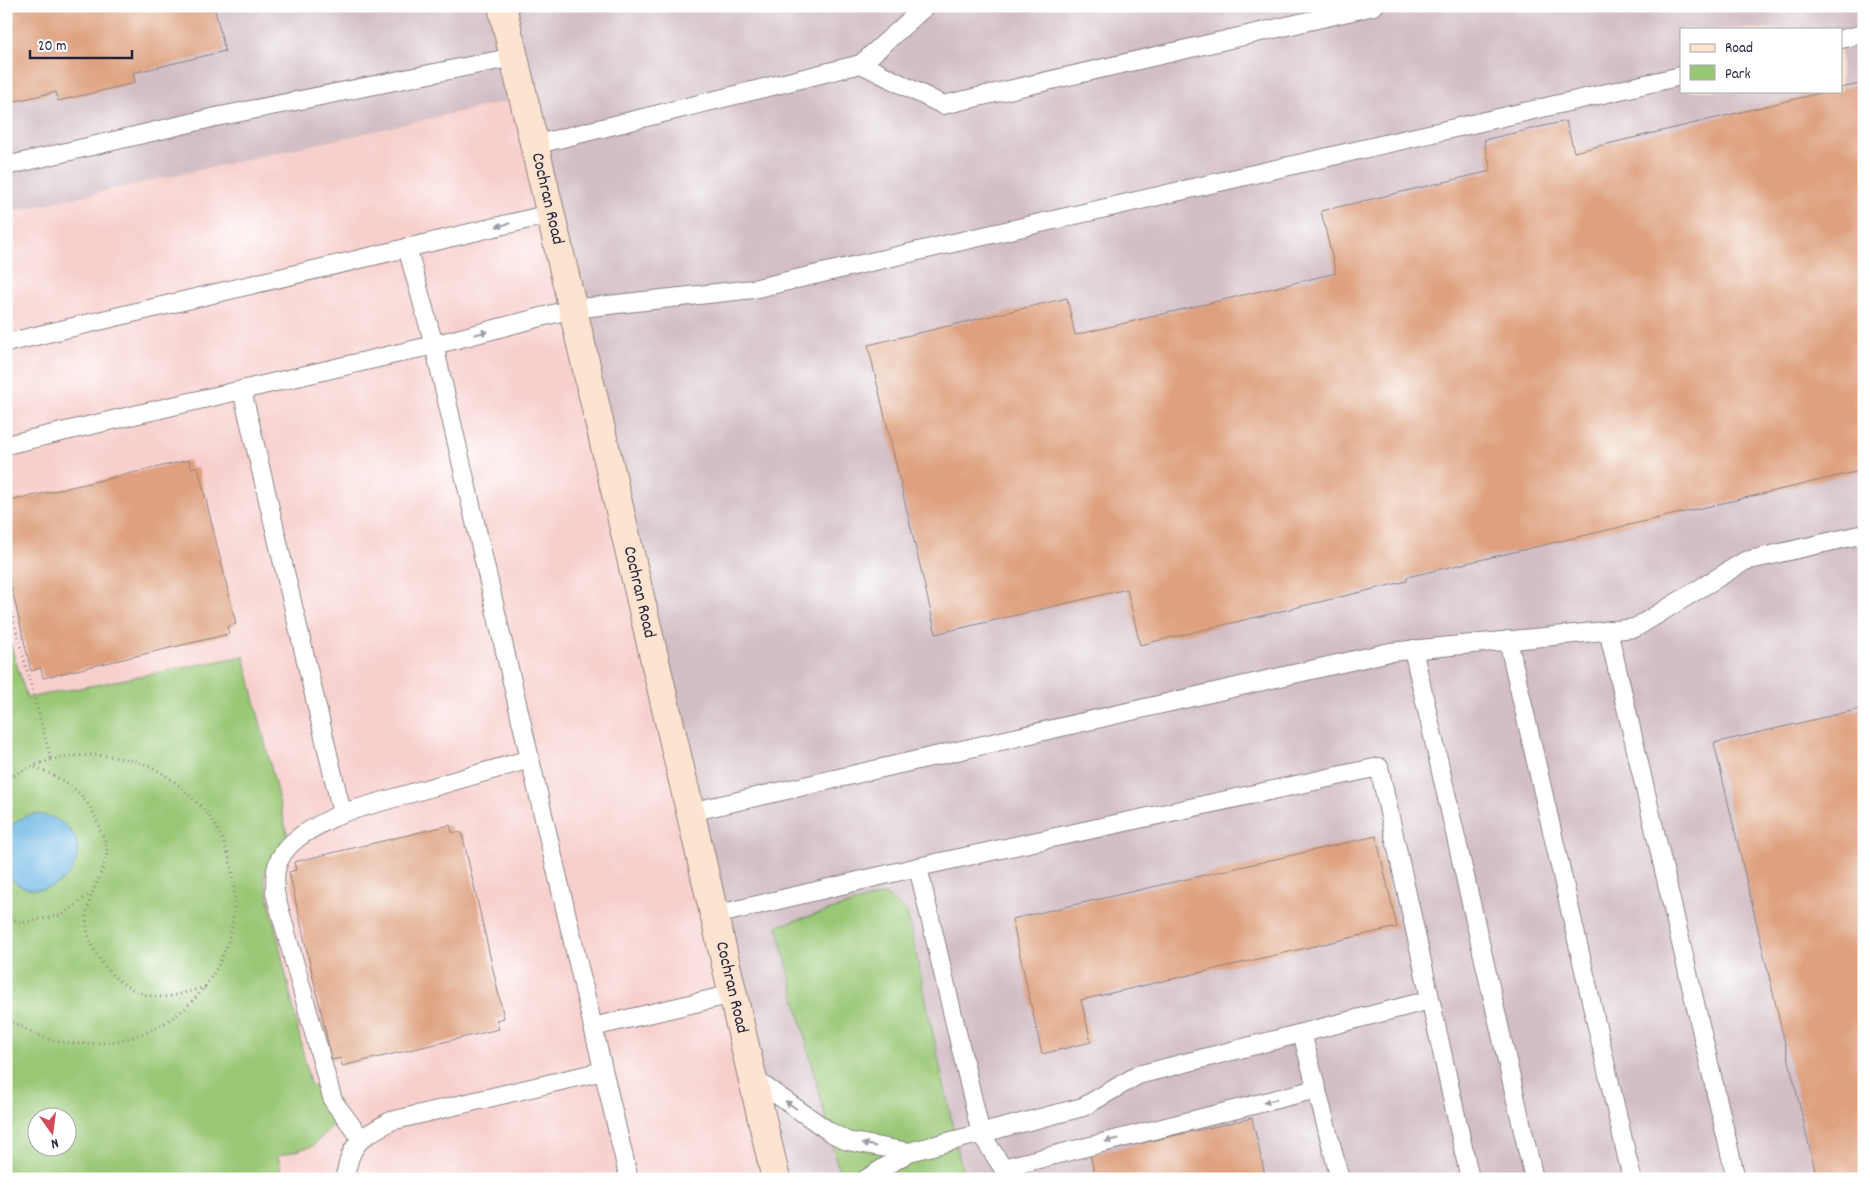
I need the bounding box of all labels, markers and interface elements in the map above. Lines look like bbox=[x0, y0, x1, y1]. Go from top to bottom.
scale bar bbox=[30, 28, 132, 60]
legend bbox=[1680, 28, 1842, 92]
text: 20 m bbox=[38, 36, 66, 58]
text: Road bbox=[1725, 38, 1753, 60]
text: Park bbox=[1725, 64, 1751, 86]
street label: Cochran Road bbox=[524, 150, 570, 247]
one-way arrow bbox=[495, 221, 510, 229]
one-way arrow bbox=[474, 328, 489, 336]
street label: Cochran Road bbox=[616, 544, 662, 641]
street label: Cochran Road bbox=[708, 939, 754, 1036]
one-way arrow bbox=[1262, 1097, 1277, 1105]
one-way arrow bbox=[785, 1100, 798, 1110]
north arrow bbox=[28, 1108, 78, 1158]
text: N bbox=[49, 1132, 60, 1153]
one-way arrow bbox=[1104, 1137, 1119, 1145]
one-way arrow bbox=[861, 1141, 876, 1149]

